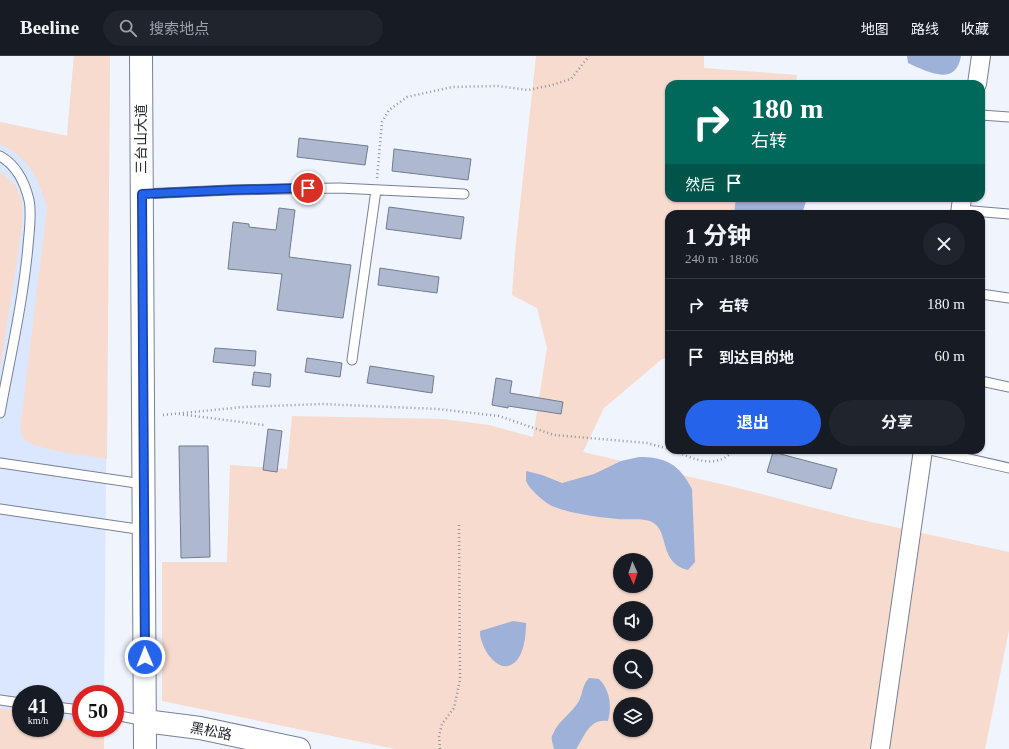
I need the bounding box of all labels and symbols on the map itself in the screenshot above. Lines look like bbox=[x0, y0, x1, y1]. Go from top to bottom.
street label: 三台山大道 bbox=[134, 104, 149, 174]
pin bbox=[291, 171, 325, 205]
north arrow bbox=[613, 553, 653, 593]
position arrow bbox=[124, 636, 166, 678]
speed limit sign: 50 bbox=[72, 685, 124, 737]
street label: 黑松路 bbox=[189, 720, 233, 743]

